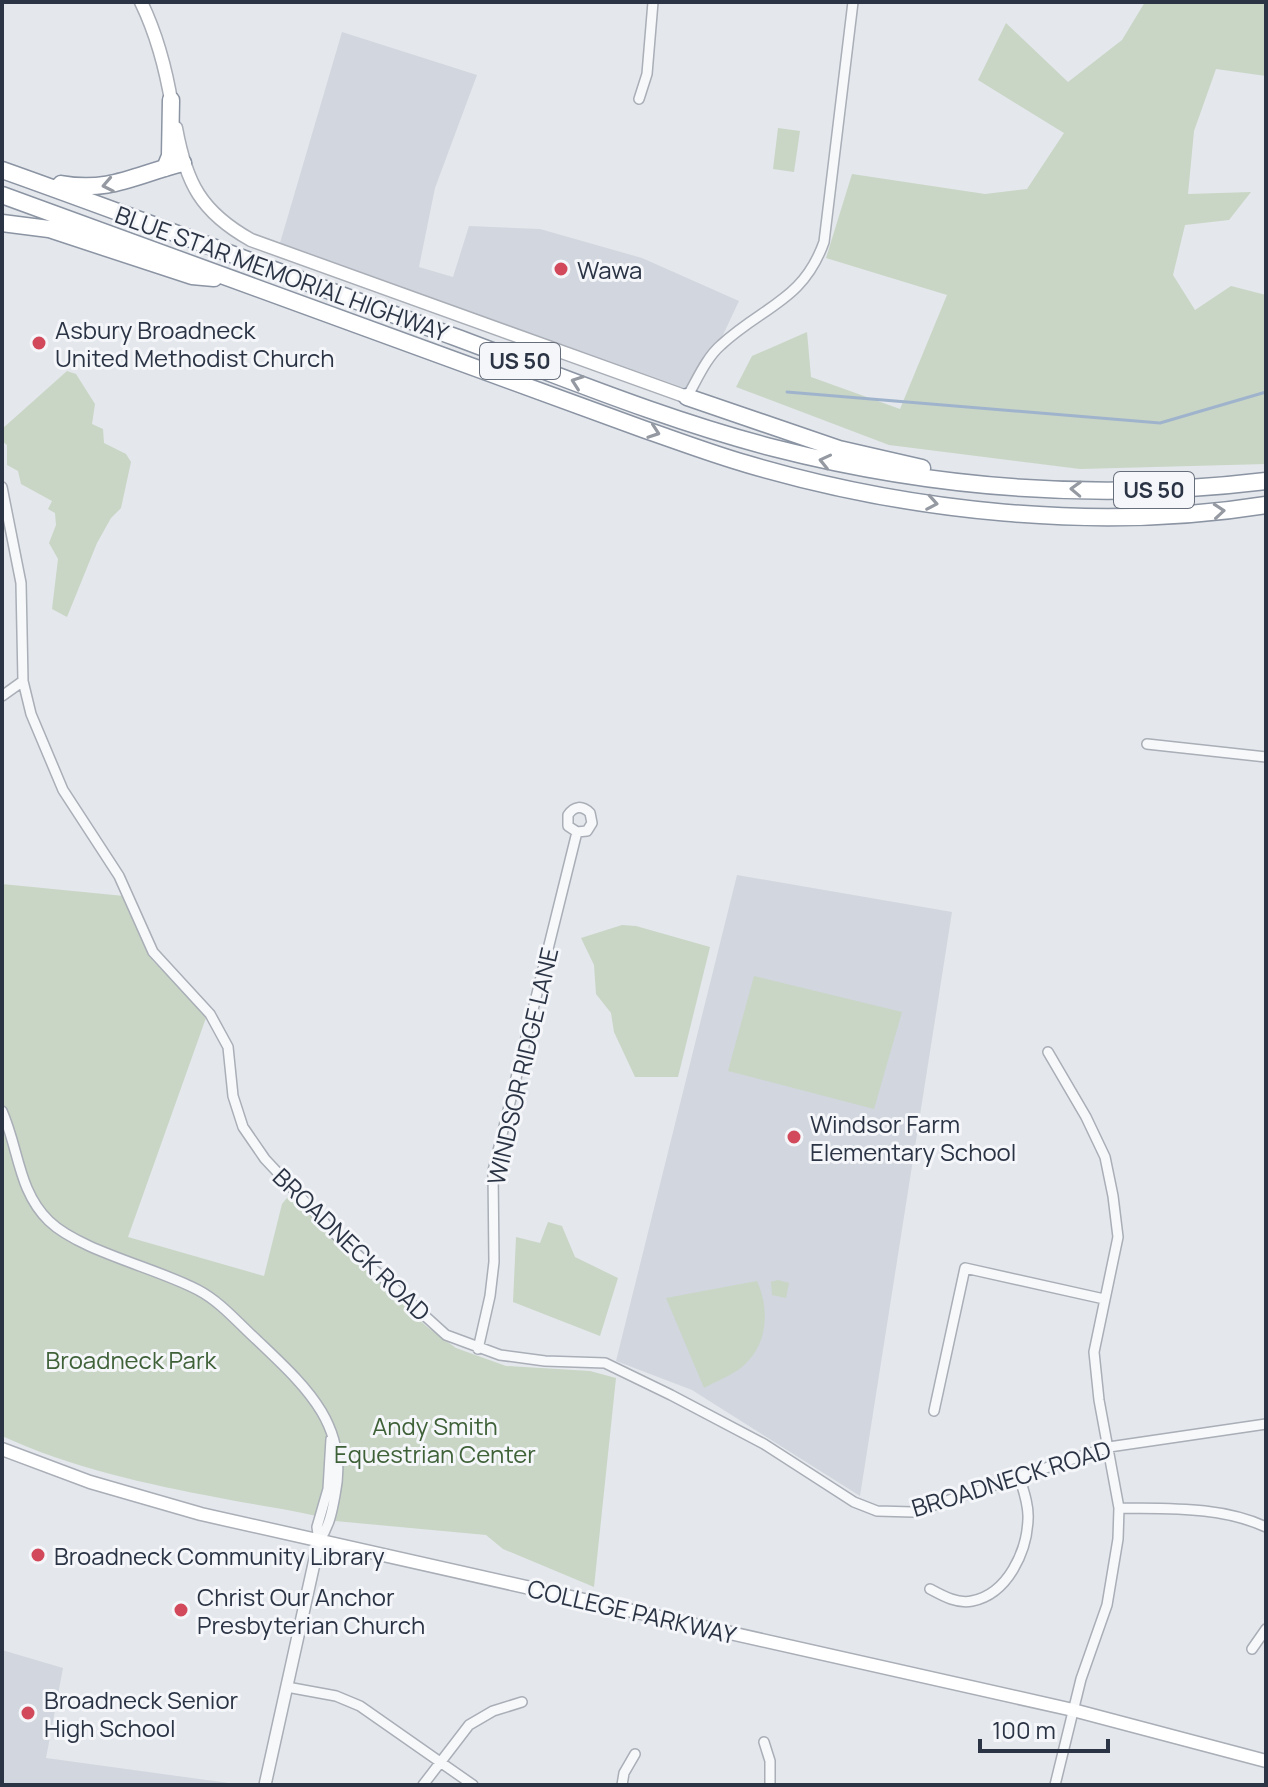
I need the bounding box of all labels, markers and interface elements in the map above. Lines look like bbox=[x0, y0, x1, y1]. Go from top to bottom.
one-way arrow bbox=[102, 176, 116, 193]
street label: BLUE STAR MEMORIAL HIGHWAY bbox=[111, 197, 454, 349]
place label: Wawa bbox=[577, 253, 642, 286]
marker: Wawa bbox=[552, 260, 570, 278]
place label: Asbury Broadneck United Methodist Church bbox=[55, 313, 335, 374]
marker: Asbury Broadneck United Methodist Church bbox=[30, 334, 48, 352]
road number: US 50 bbox=[480, 343, 560, 379]
one-way arrow bbox=[571, 376, 585, 392]
one-way arrow bbox=[646, 423, 660, 439]
one-way arrow bbox=[819, 453, 832, 470]
road number: US 50 bbox=[1114, 472, 1194, 508]
one-way arrow bbox=[1069, 481, 1082, 498]
one-way arrow bbox=[925, 494, 939, 511]
one-way arrow bbox=[1213, 503, 1226, 520]
street label: WINDSOR RIDGE LANE bbox=[479, 944, 565, 1188]
place label: Windsor Farm Elementary School bbox=[810, 1107, 1016, 1168]
marker: Windsor Farm Elementary School bbox=[785, 1128, 803, 1146]
street label: BROADNECK ROAD bbox=[266, 1160, 438, 1328]
park label: Broadneck Park bbox=[46, 1343, 218, 1376]
park label: Andy Smith Equestrian Center bbox=[334, 1409, 536, 1470]
street label: BROADNECK ROAD bbox=[907, 1432, 1115, 1524]
place label: Broadneck Community Library bbox=[54, 1539, 385, 1572]
marker: Broadneck Community Library bbox=[29, 1546, 47, 1564]
street label: COLLEGE PARKWAY bbox=[524, 1571, 740, 1651]
place label: Christ Our Anchor Presbyterian Church bbox=[197, 1580, 425, 1641]
marker: Christ Our Anchor Presbyterian Church bbox=[172, 1601, 190, 1619]
place label: Broadneck Senior High School bbox=[44, 1683, 239, 1744]
scale bar bbox=[980, 1703, 1108, 1753]
marker: Broadneck Senior High School bbox=[19, 1704, 37, 1722]
text: 100 m bbox=[992, 1713, 1056, 1746]

